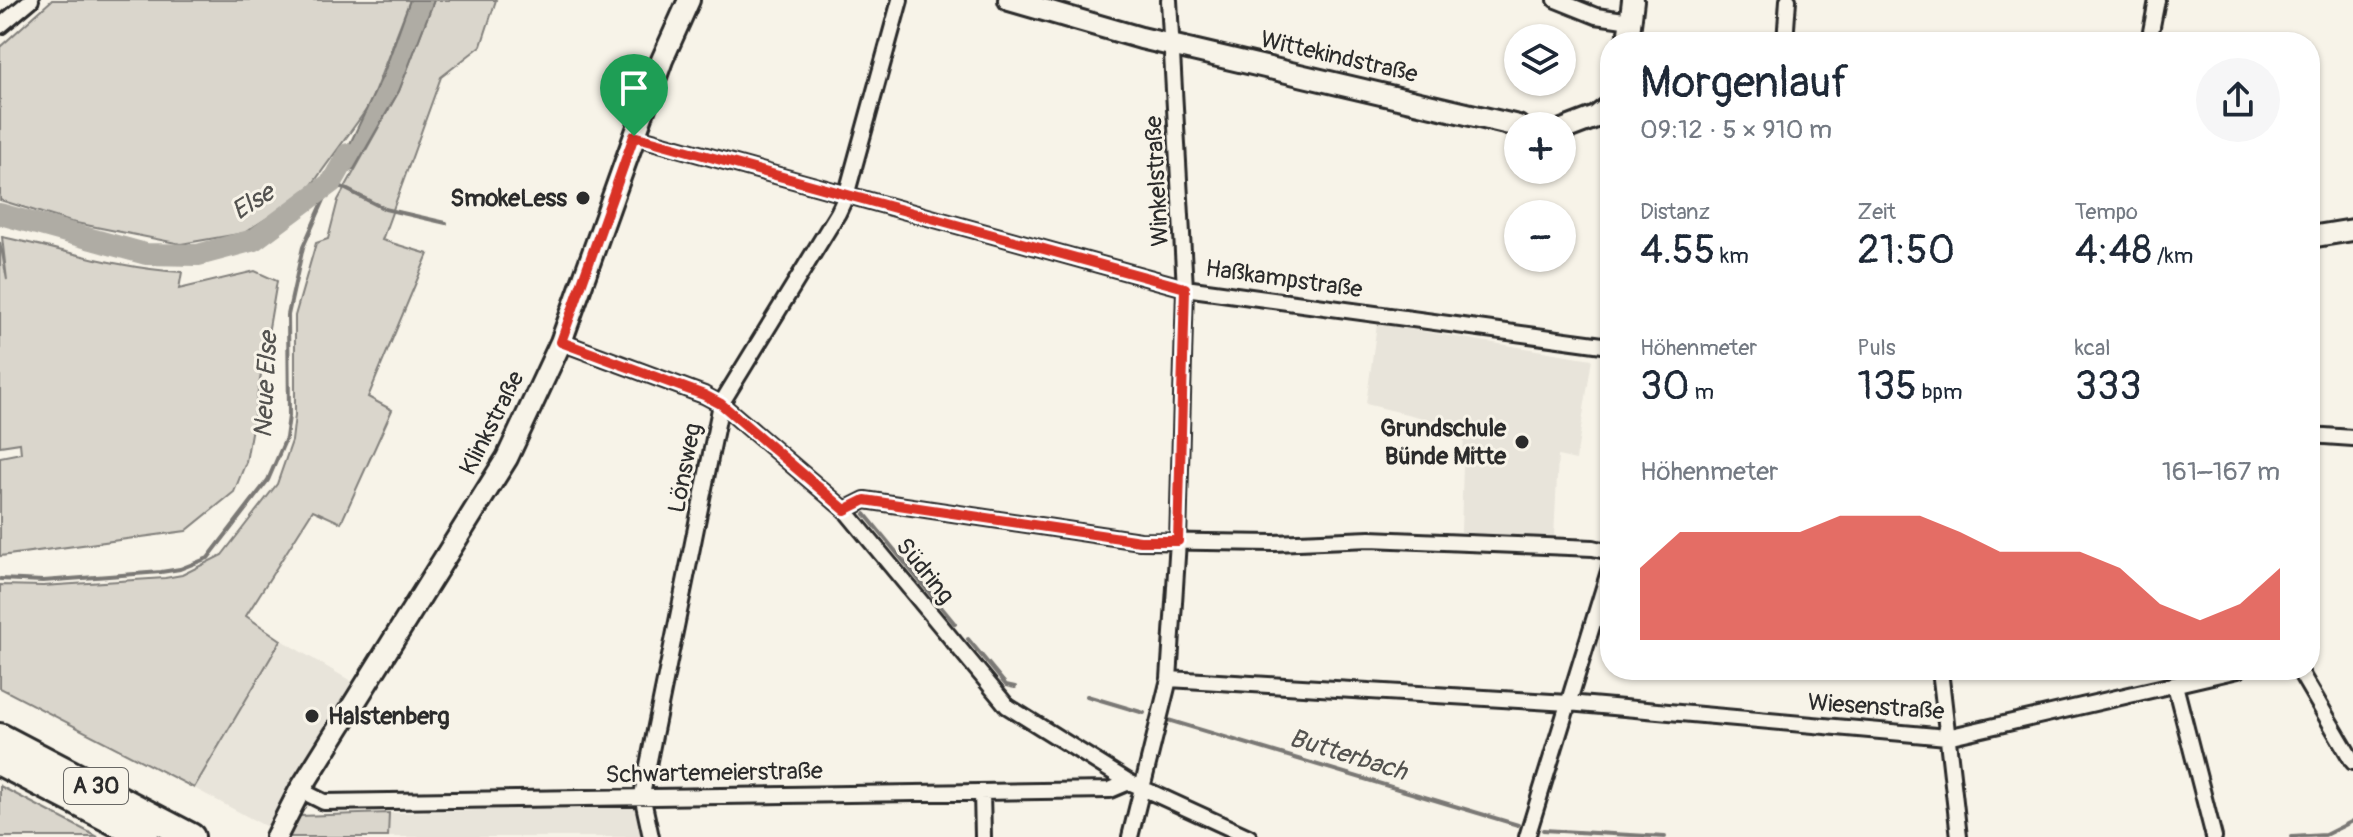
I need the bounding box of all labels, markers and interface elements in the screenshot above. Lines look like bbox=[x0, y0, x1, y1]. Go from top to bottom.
map controls bbox=[1504, 24, 1576, 272]
button: layers bbox=[1504, 24, 1576, 96]
street label: Wittekindstraße bbox=[1258, 25, 1421, 89]
pin bbox=[600, 54, 668, 136]
text: Morgenlauf bbox=[1640, 56, 1849, 111]
button: share bbox=[2196, 58, 2280, 142]
icon: arrive bbox=[612, 66, 656, 110]
button: + bbox=[1504, 112, 1576, 184]
text: 09:12 · 5 × 910 m bbox=[1640, 114, 1832, 146]
street label: Winkelstraße bbox=[1139, 115, 1175, 247]
water label: Else bbox=[226, 176, 282, 227]
place label: SmokeLess bbox=[450, 184, 567, 213]
marker: SmokeLess bbox=[574, 189, 592, 207]
text: Distanz bbox=[1640, 198, 1710, 226]
text: Zeit bbox=[1857, 198, 1896, 226]
text: Tempo bbox=[2075, 198, 2138, 226]
button: − bbox=[1504, 200, 1576, 272]
text: 4.55 bbox=[1640, 226, 1715, 275]
text: 21:50 bbox=[1857, 226, 1955, 275]
text: 4:48 bbox=[2075, 226, 2152, 275]
text: km bbox=[1715, 242, 1749, 270]
text: /km bbox=[2152, 242, 2193, 270]
street label: Haßkampstraße bbox=[1204, 254, 1365, 304]
water label: Neue Else bbox=[247, 329, 285, 439]
text: Höhenmeter bbox=[1640, 334, 1757, 362]
text: Puls bbox=[1857, 334, 1896, 362]
text: kcal bbox=[2075, 334, 2110, 362]
text: 30 bbox=[1640, 362, 1690, 411]
text: 135 bbox=[1857, 362, 1917, 411]
text: 333 bbox=[2075, 362, 2142, 411]
street label: Klinkstraße bbox=[453, 366, 531, 480]
text: m bbox=[1690, 378, 1714, 406]
text: bpm bbox=[1917, 378, 1962, 406]
place label: Grundschule Bünde Mitte bbox=[1380, 414, 1507, 471]
street label: Lönsweg bbox=[662, 421, 708, 515]
marker: Grundschule Bünde Mitte bbox=[1513, 433, 1531, 451]
text: Höhenmeter bbox=[1640, 456, 1778, 488]
text: 161–167 m bbox=[2162, 456, 2280, 488]
street label: Südring bbox=[890, 532, 960, 610]
street label: Wiesenstraße bbox=[1807, 688, 1945, 726]
place label: Halstenberg bbox=[328, 702, 450, 731]
marker: Halstenberg bbox=[303, 707, 321, 725]
water label: Butterbach bbox=[1285, 722, 1412, 789]
street label: Schwartemeierstraße bbox=[605, 757, 823, 789]
road number: A 30 bbox=[64, 768, 128, 804]

